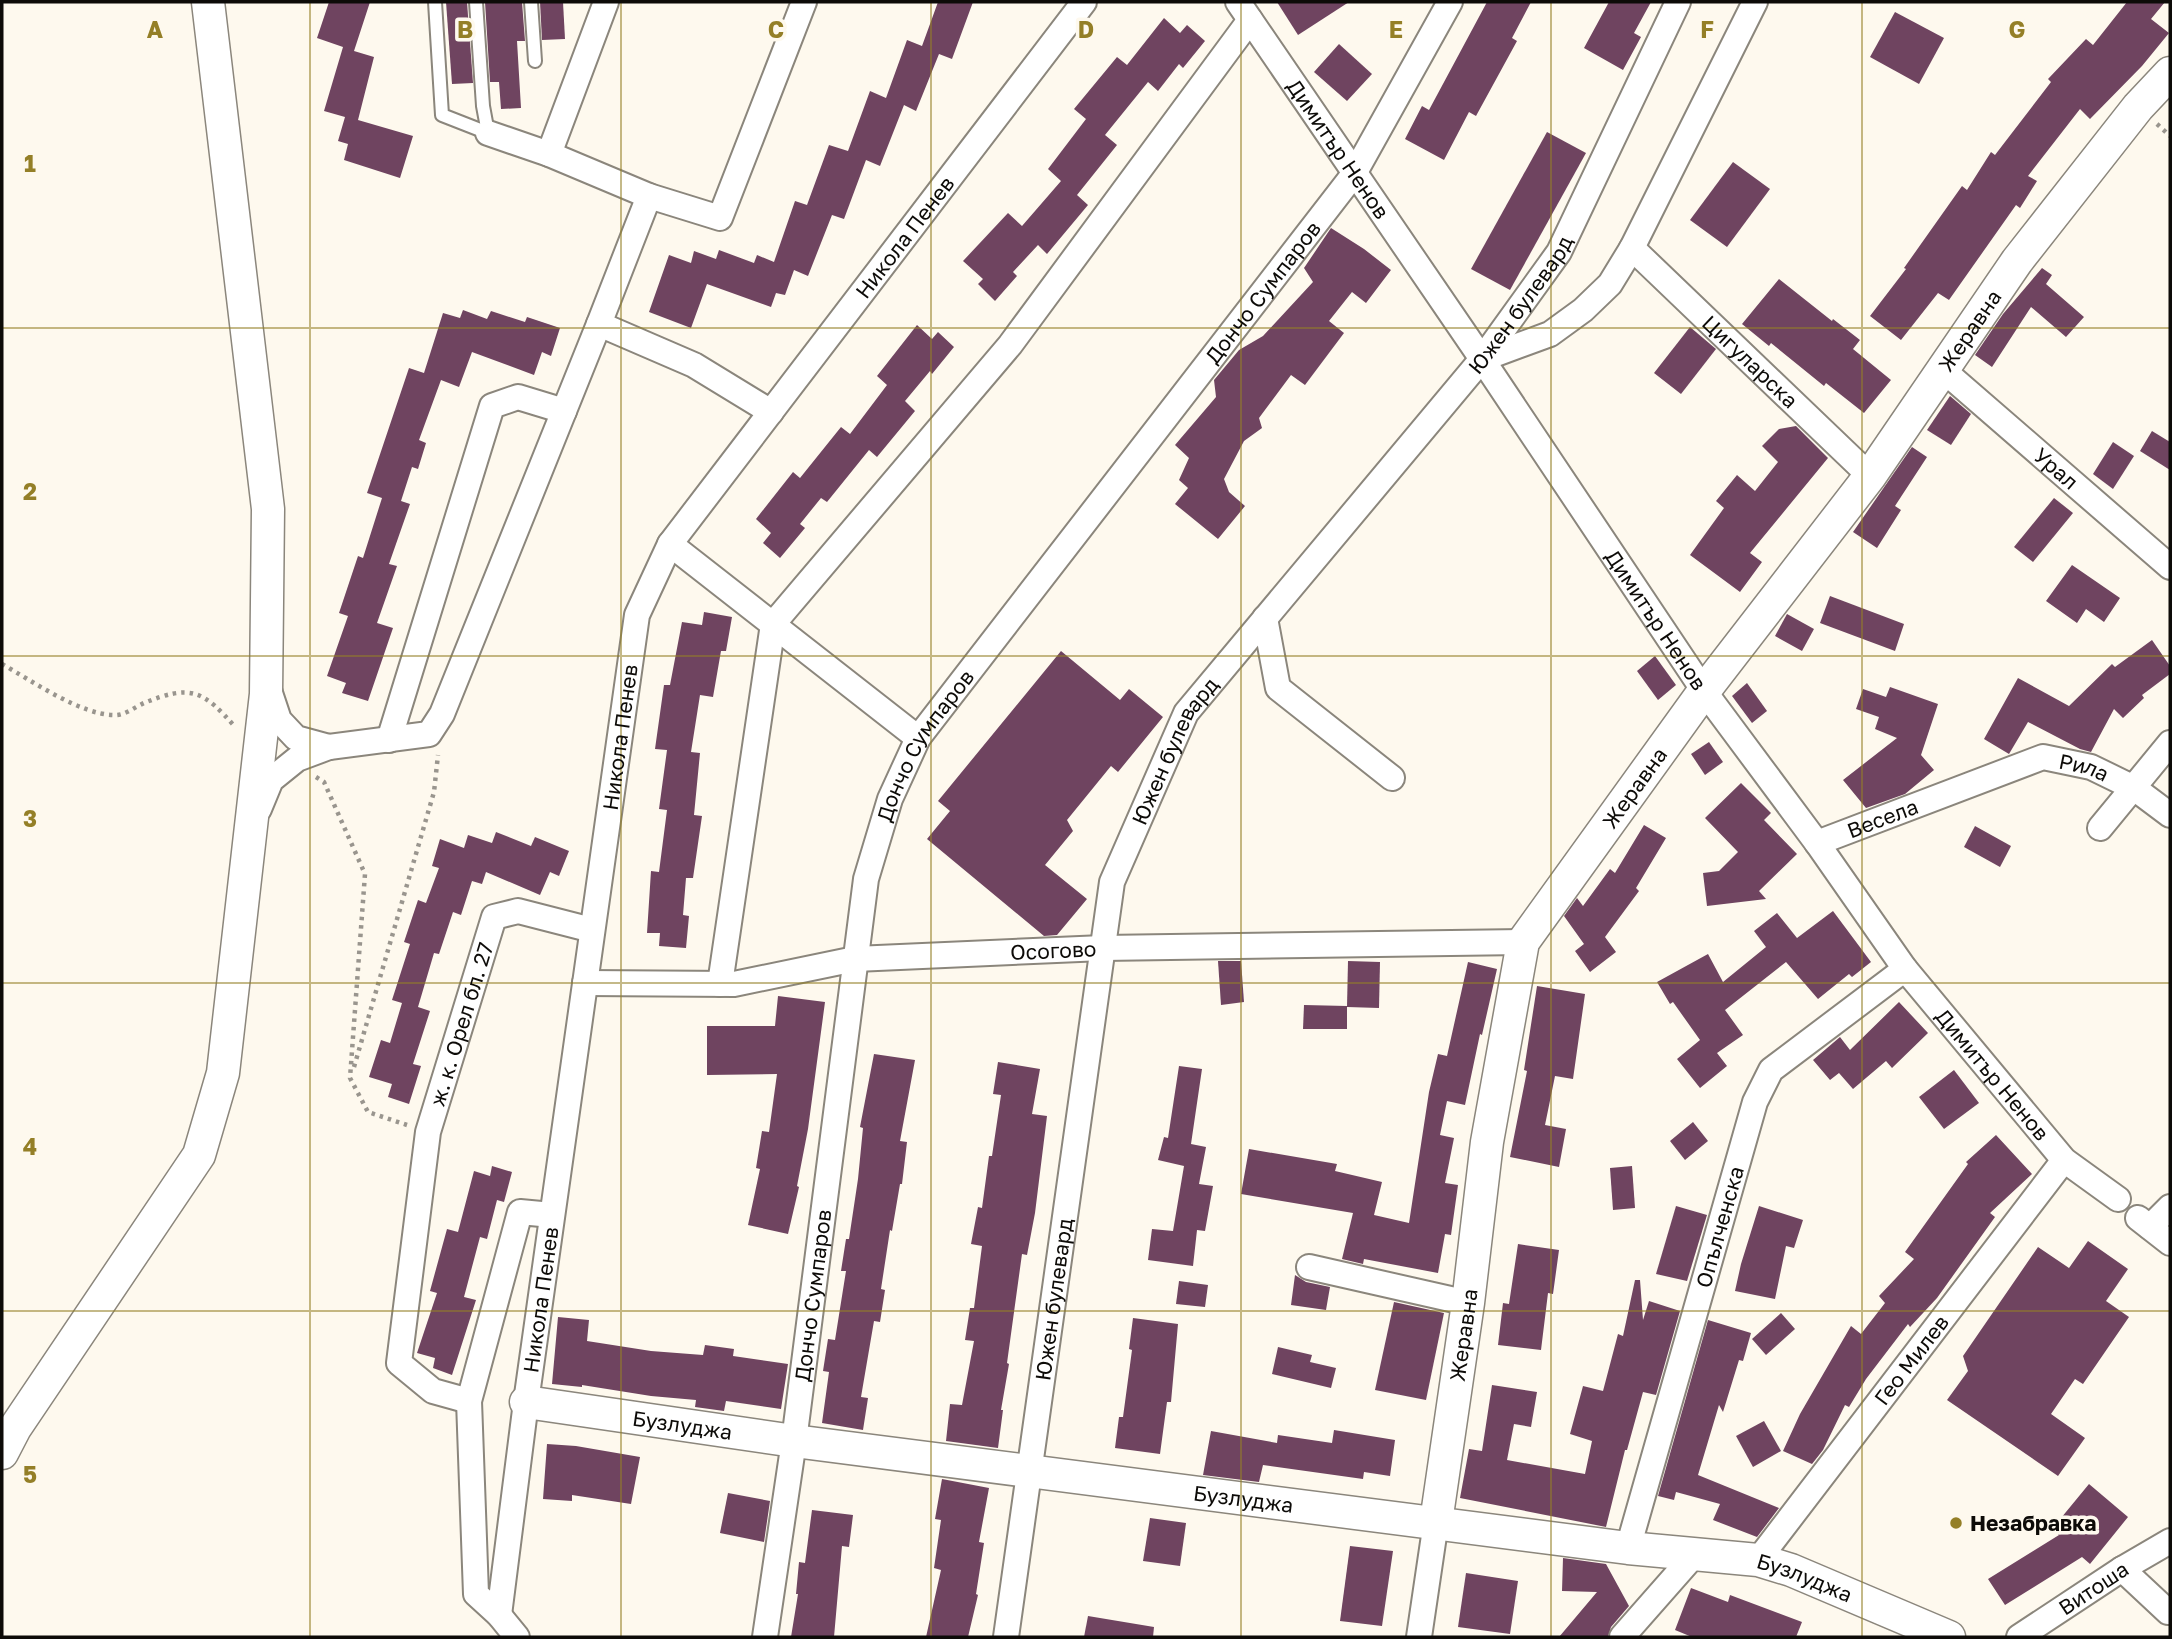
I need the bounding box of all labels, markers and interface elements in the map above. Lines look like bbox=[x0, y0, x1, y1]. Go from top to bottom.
text: A bbox=[147, 15, 164, 43]
text: B bbox=[457, 15, 473, 43]
text: C bbox=[768, 15, 784, 43]
text: D bbox=[1078, 15, 1094, 43]
text: E bbox=[1389, 15, 1403, 43]
text: F bbox=[1700, 15, 1714, 43]
text: G bbox=[2009, 15, 2025, 43]
street label: Димитър Ненов bbox=[1282, 74, 1395, 224]
text: 1 bbox=[24, 149, 36, 177]
street label: Никола Пенев bbox=[849, 171, 959, 303]
street label: Дончо Сумпаров bbox=[1199, 216, 1326, 369]
street label: Южен булевард bbox=[1462, 231, 1578, 379]
street label: Жеравна bbox=[1932, 285, 2007, 376]
street label: Цигуларска bbox=[1697, 310, 1804, 413]
street label: Урал bbox=[2029, 442, 2084, 495]
text: 2 bbox=[23, 477, 37, 505]
street label: Димитър Ненов bbox=[1600, 545, 1713, 695]
street label: Никола Пенев bbox=[597, 663, 643, 812]
street label: Дончо Сумпаров bbox=[871, 664, 979, 825]
street label: Южен булевард bbox=[1126, 672, 1224, 829]
street label: Жеравна bbox=[1597, 742, 1672, 833]
street label: Рила bbox=[2057, 748, 2113, 787]
street label: Весела bbox=[1843, 793, 1922, 843]
text: 3 bbox=[23, 804, 37, 832]
street label: Осогово bbox=[1010, 935, 1097, 965]
street label: ж. к. Орел бл. 27 bbox=[424, 939, 498, 1109]
street label: Димитър Ненов bbox=[1930, 1003, 2055, 1145]
text: 4 bbox=[23, 1132, 37, 1160]
street label: Опълченска bbox=[1690, 1163, 1749, 1291]
street label: Дончо Сумпаров bbox=[789, 1208, 837, 1383]
street label: Южен булевард bbox=[1029, 1216, 1078, 1382]
street label: Никола Пенев bbox=[517, 1225, 564, 1374]
street label: Жеравна bbox=[1444, 1287, 1483, 1383]
street label: Гео Милев bbox=[1868, 1310, 1954, 1410]
street label: Бузлуджа bbox=[631, 1405, 734, 1445]
text: 5 bbox=[23, 1460, 37, 1488]
street label: Бузлуджа bbox=[1192, 1479, 1295, 1518]
place label: Незабравка bbox=[1970, 1510, 2096, 1536]
marker: Незабравка bbox=[1948, 1515, 1964, 1531]
street label: Бузлуджа bbox=[1754, 1547, 1856, 1608]
street label: Витоша bbox=[2053, 1555, 2133, 1620]

